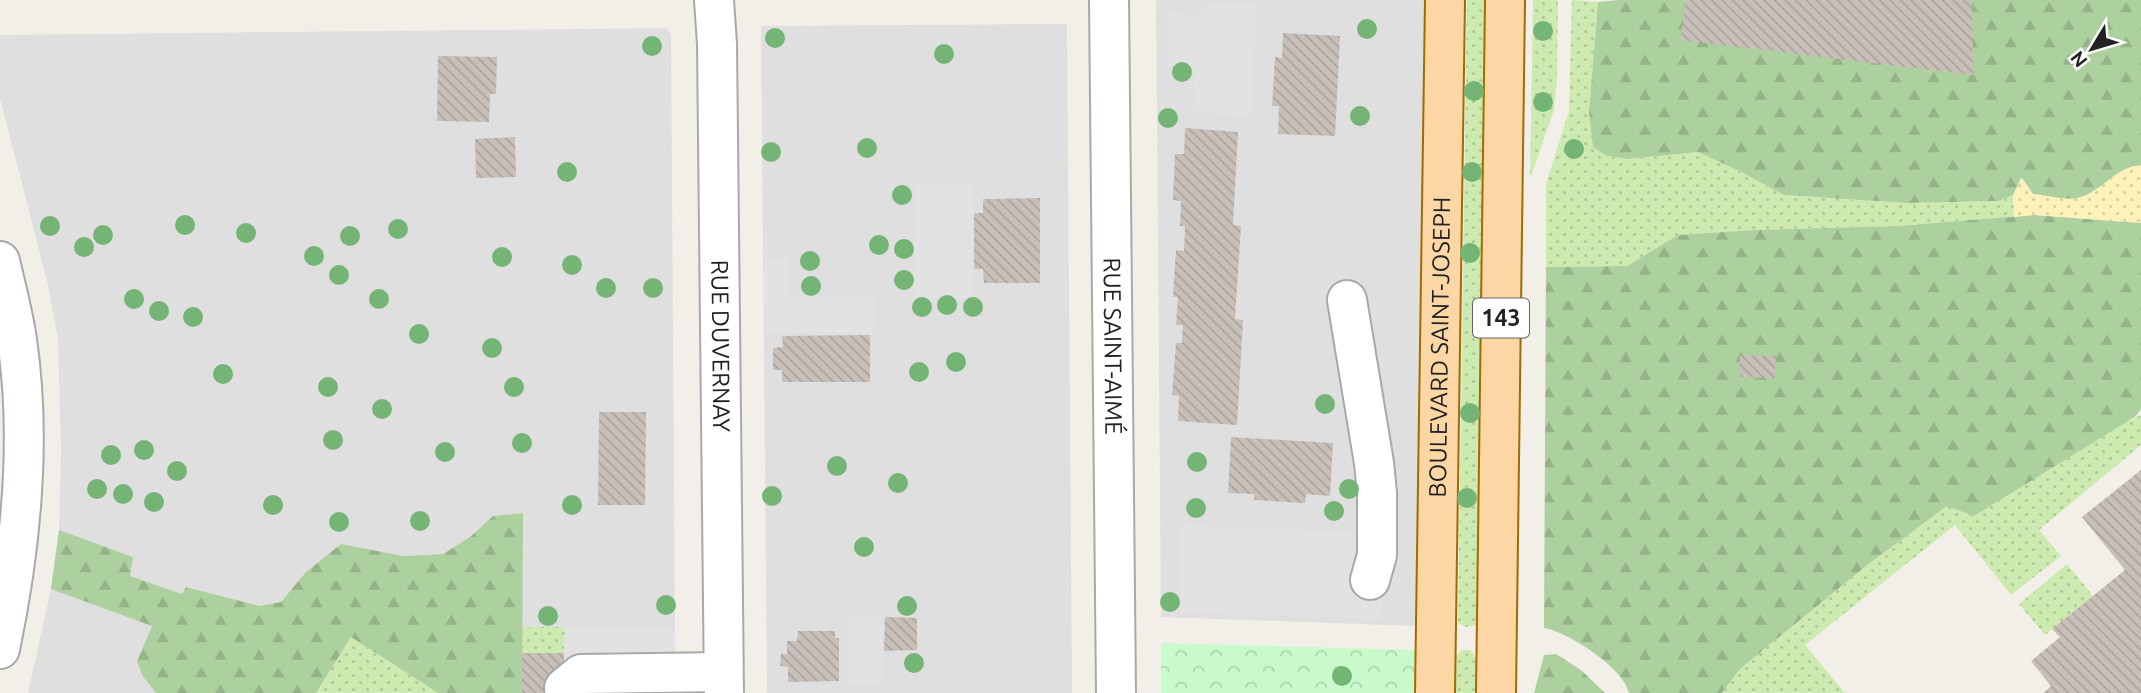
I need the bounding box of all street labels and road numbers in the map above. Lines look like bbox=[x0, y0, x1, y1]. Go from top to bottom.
street label: BOULEVARD SAINT-JOSEPH bbox=[1424, 196, 1455, 498]
street label: RUE SAINT-AIMÉ bbox=[1099, 257, 1128, 435]
street label: RUE DUVERNAY bbox=[706, 260, 735, 432]
road number: 143 bbox=[1473, 298, 1529, 338]

